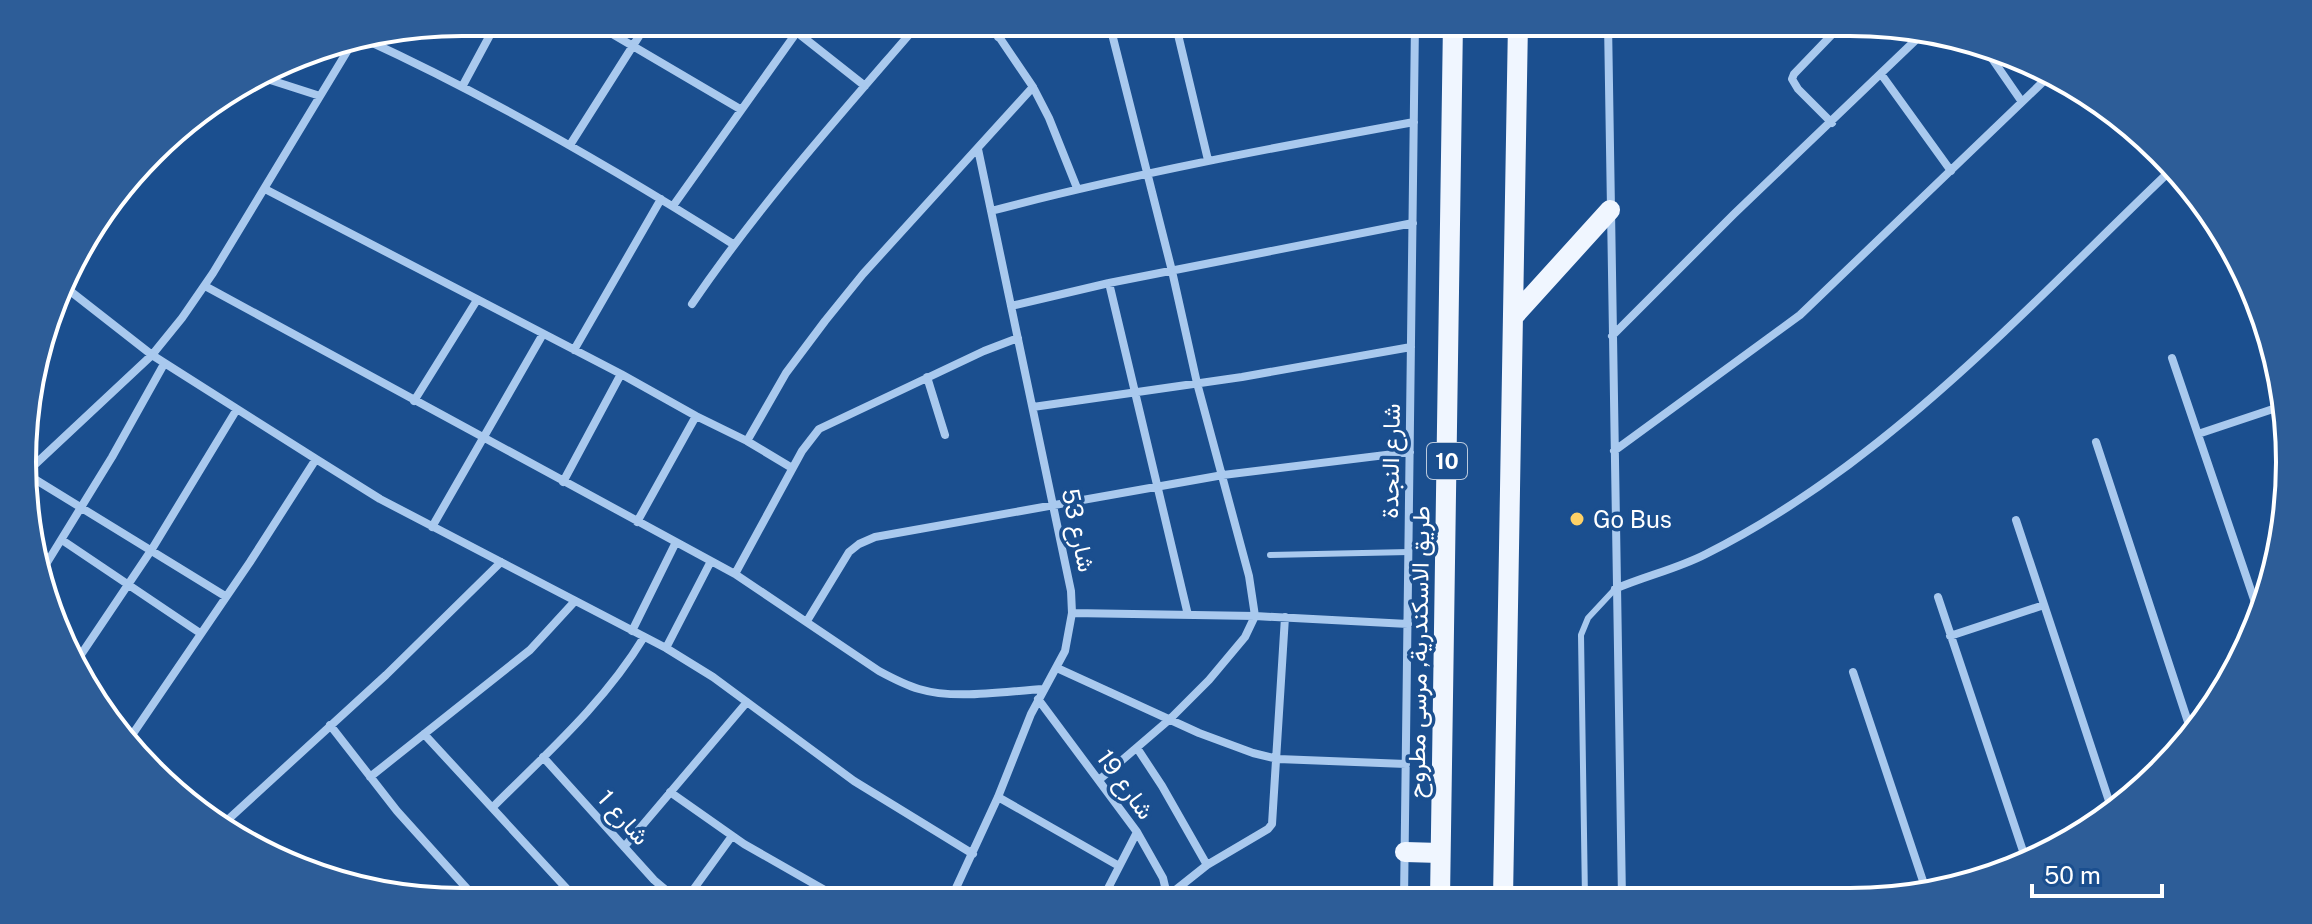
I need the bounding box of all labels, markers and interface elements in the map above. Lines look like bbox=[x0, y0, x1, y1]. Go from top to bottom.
street label: شارع النجدة bbox=[1375, 403, 1408, 519]
road number: 10 bbox=[1427, 443, 1467, 479]
street label: شارع 53 bbox=[1054, 486, 1101, 575]
street label: طريق الاسكندرية, مرسى مطروح bbox=[1401, 505, 1438, 799]
place label: Go Bus bbox=[1593, 505, 1672, 533]
marker: Go Bus bbox=[1568, 510, 1586, 528]
street label: شارع 19 bbox=[1089, 744, 1161, 826]
street label: شارع 1 bbox=[590, 784, 656, 852]
scale bar bbox=[2032, 848, 2162, 898]
text: 50 m bbox=[2044, 861, 2101, 889]

